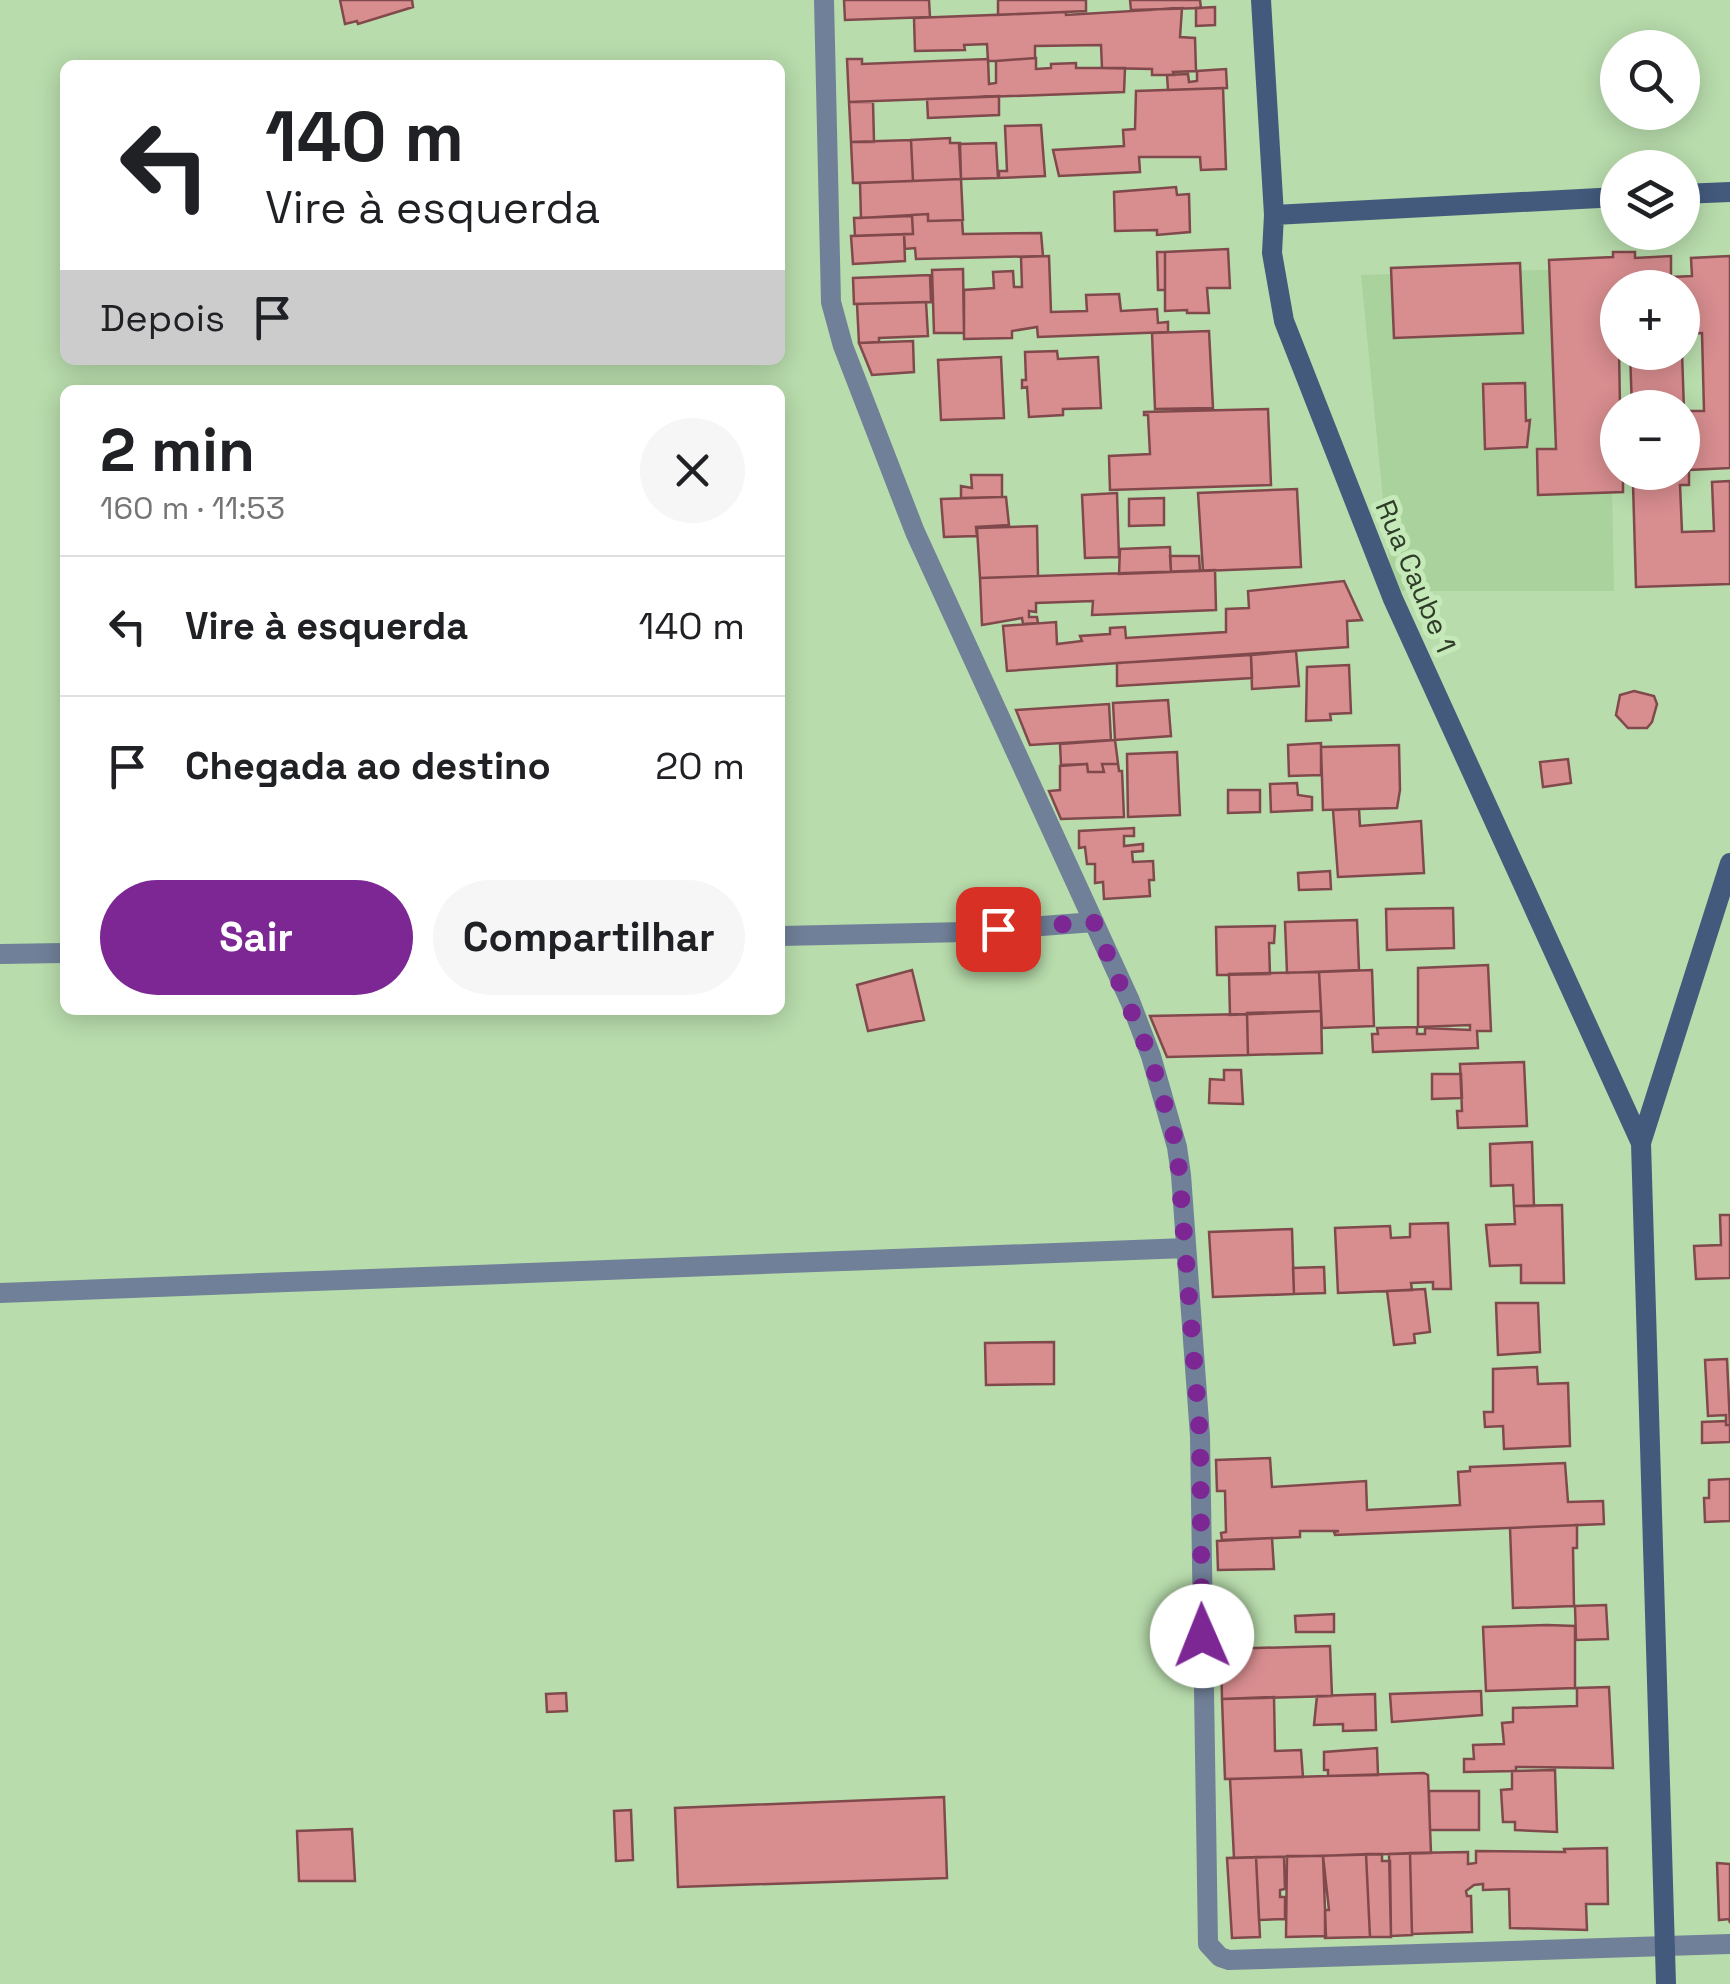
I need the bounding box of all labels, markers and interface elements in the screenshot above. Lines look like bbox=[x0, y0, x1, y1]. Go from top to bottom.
map controls bbox=[1600, 30, 1700, 490]
button: search bbox=[1600, 30, 1700, 130]
text: 140 m bbox=[265, 92, 464, 181]
icon: left bbox=[100, 100, 230, 230]
button: layers bbox=[1600, 150, 1700, 250]
text: Vire à esquerda bbox=[265, 179, 600, 236]
button: + bbox=[1600, 270, 1700, 370]
icon: arrive bbox=[245, 290, 300, 345]
text: Depois bbox=[100, 294, 225, 342]
button: − bbox=[1600, 390, 1700, 490]
text: 2 min bbox=[100, 412, 255, 489]
button: close bbox=[640, 418, 745, 523]
text: 160 m · 11:53 bbox=[100, 488, 285, 528]
street label: Rua Caube 1 bbox=[1368, 494, 1464, 658]
icon: left bbox=[100, 599, 155, 654]
text: Vire à esquerda bbox=[185, 602, 468, 650]
text: 140 m bbox=[639, 602, 745, 650]
icon: arrive bbox=[100, 739, 155, 794]
text: Chegada ao destino bbox=[185, 742, 551, 790]
text: 20 m bbox=[655, 742, 745, 790]
button: Sair bbox=[100, 880, 413, 995]
button: Compartilhar bbox=[433, 880, 745, 995]
pin bbox=[956, 887, 1041, 972]
icon: arrive bbox=[971, 902, 1026, 957]
position arrow bbox=[1150, 1584, 1254, 1688]

